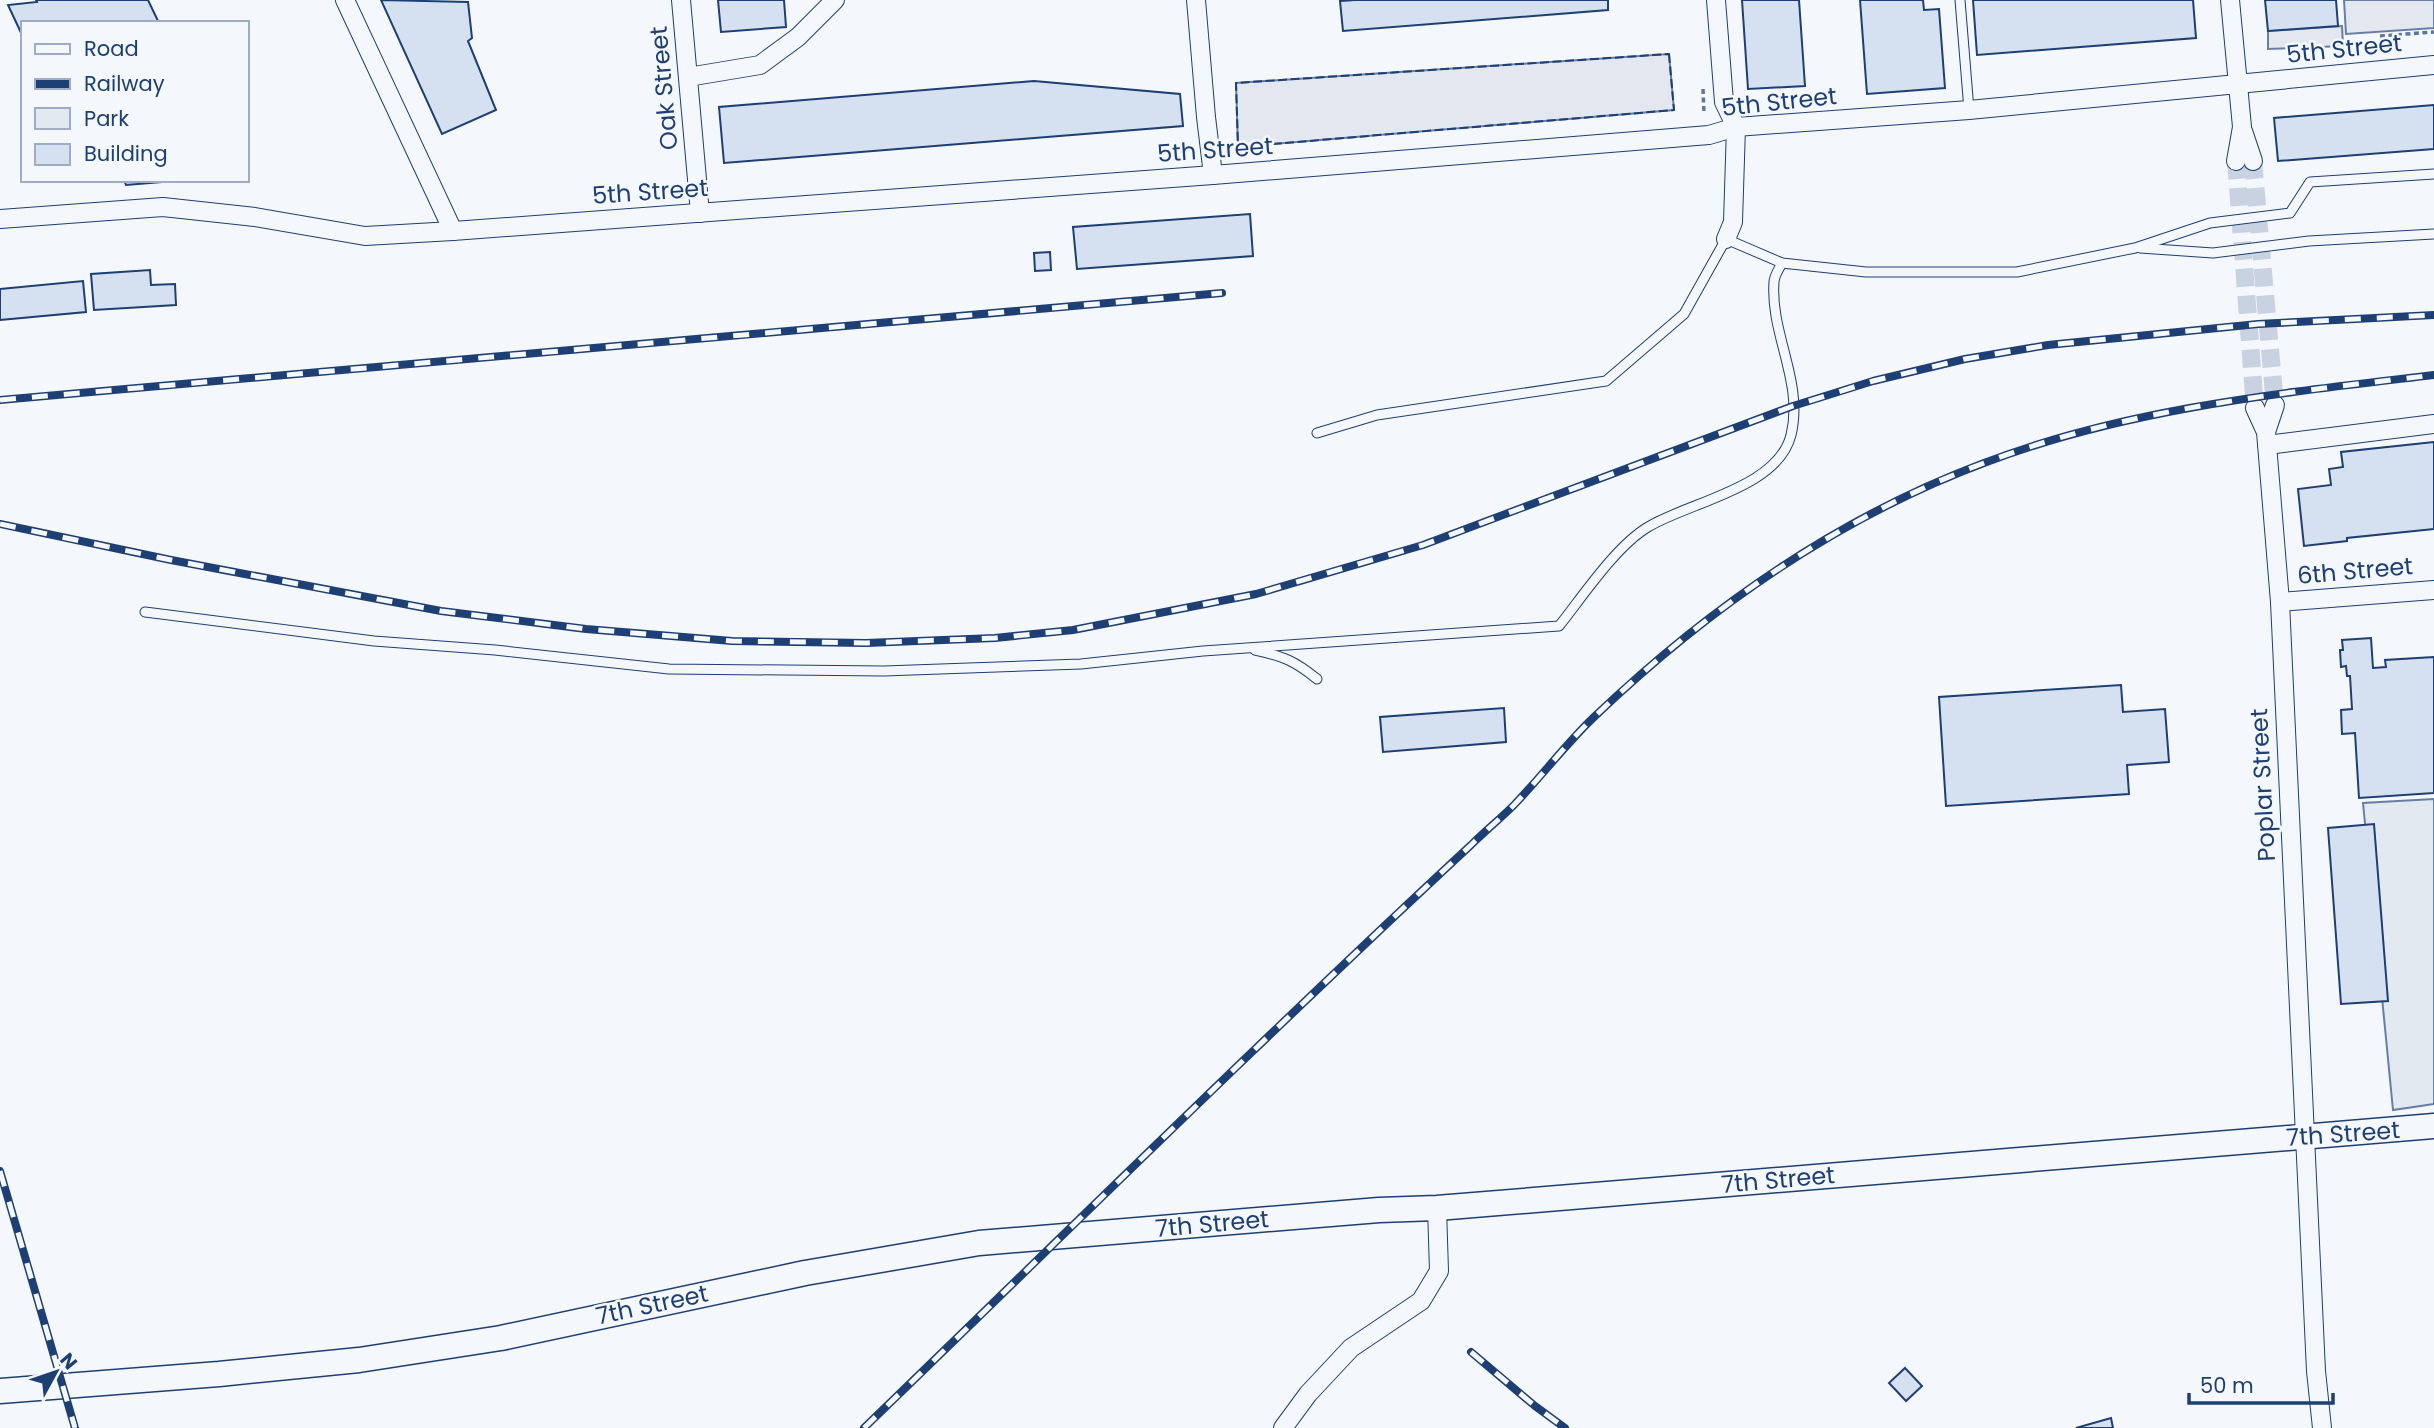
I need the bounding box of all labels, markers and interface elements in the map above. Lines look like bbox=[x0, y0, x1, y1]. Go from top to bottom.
legend bbox=[21, 21, 248, 182]
street label: Oak Street bbox=[642, 25, 685, 151]
street label: 5th Street bbox=[2285, 26, 2403, 71]
text: Road bbox=[84, 34, 139, 63]
text: Railway bbox=[84, 69, 165, 98]
street label: 5th Street bbox=[1720, 79, 1838, 124]
text: Park bbox=[84, 104, 129, 133]
street label: 5th Street bbox=[1156, 129, 1274, 170]
text: Building bbox=[84, 139, 168, 168]
street label: 5th Street bbox=[591, 171, 709, 212]
street label: 6th Street bbox=[2296, 549, 2414, 592]
street label: Poplar Street bbox=[2242, 708, 2283, 862]
street label: 7th Street bbox=[2285, 1113, 2401, 1154]
street label: 7th Street bbox=[1720, 1158, 1836, 1201]
street label: 7th Street bbox=[1154, 1202, 1270, 1245]
street label: 7th Street bbox=[593, 1277, 711, 1332]
north arrow bbox=[21, 1337, 91, 1407]
text: N bbox=[54, 1347, 84, 1376]
scale bar bbox=[2189, 1362, 2332, 1406]
text: 50 m bbox=[2200, 1371, 2254, 1400]

